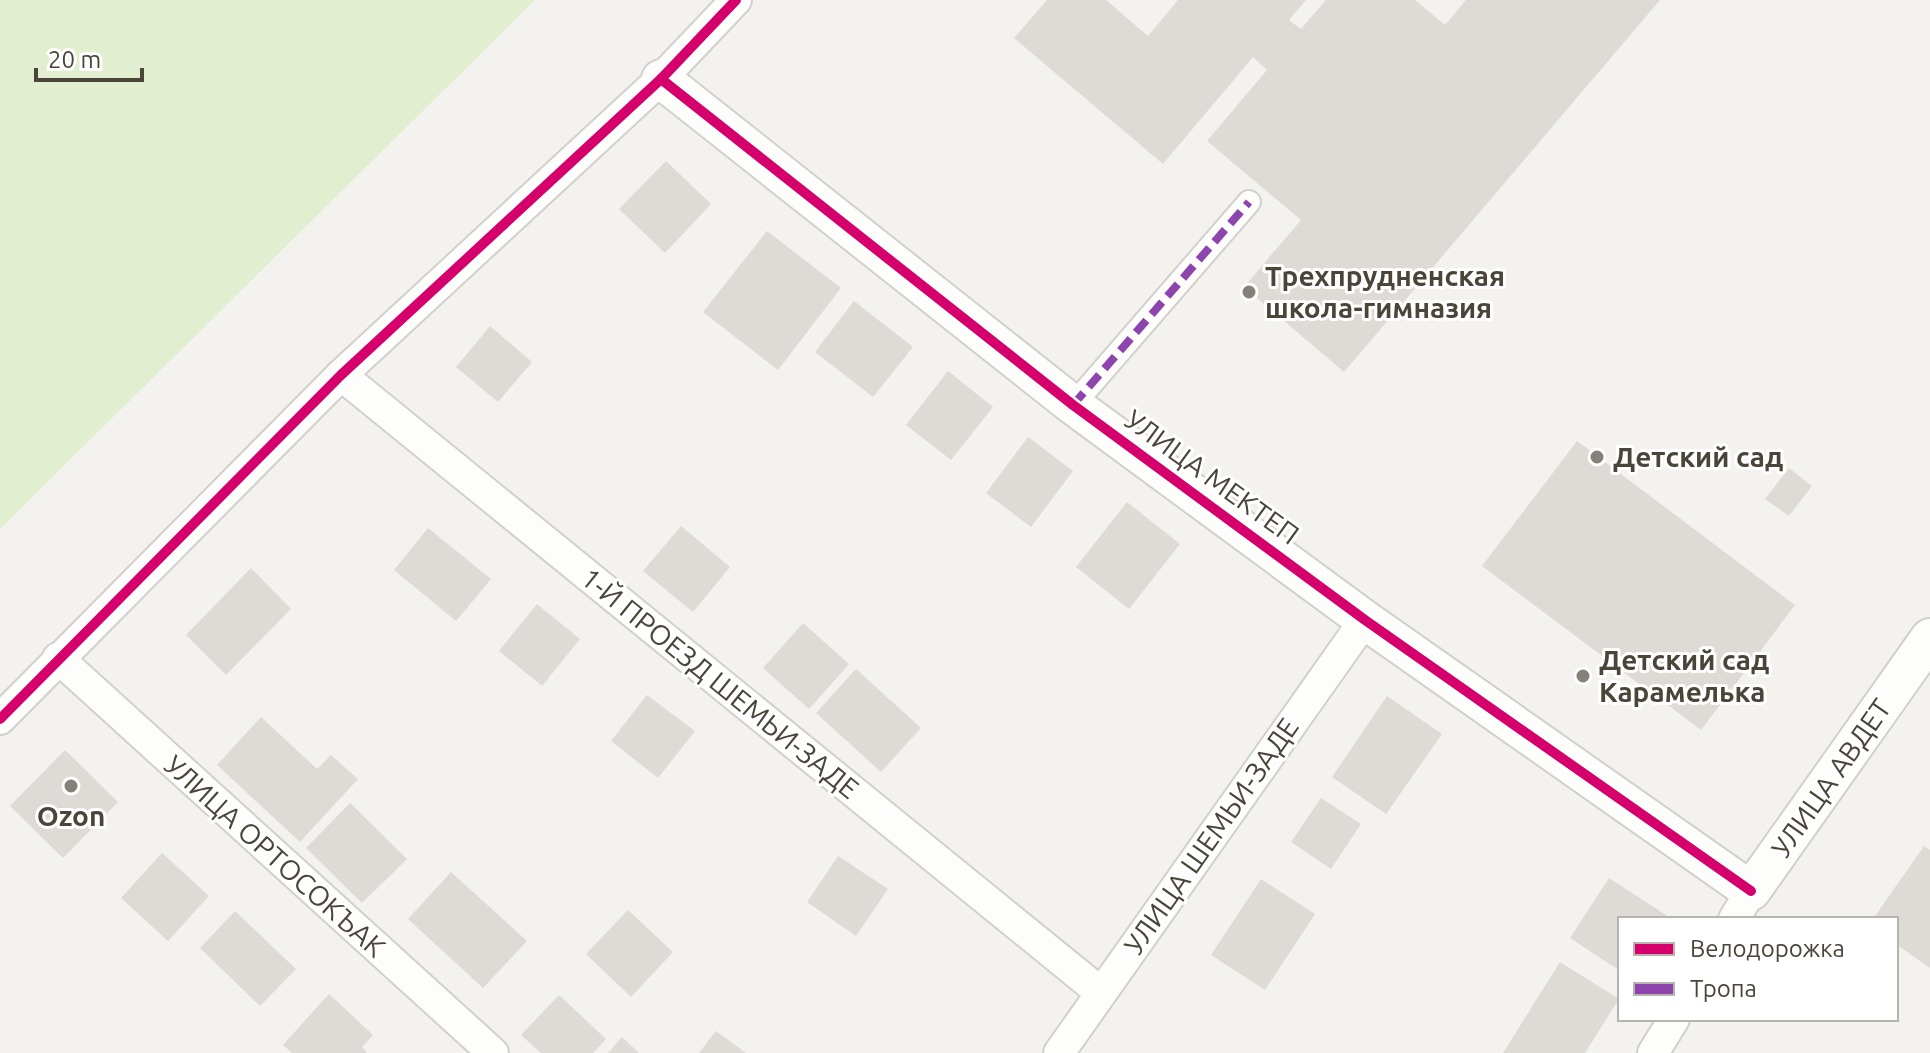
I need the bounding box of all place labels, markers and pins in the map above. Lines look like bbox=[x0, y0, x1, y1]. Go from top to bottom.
place label: Трехпрудненская школа-гимназия bbox=[1265, 260, 1505, 323]
marker: Трехпрудненская школа-гимназия bbox=[1240, 283, 1258, 301]
place label: Детский сад bbox=[1613, 441, 1783, 472]
marker: Детский сад bbox=[1588, 448, 1606, 466]
place label: Детский сад Карамелька bbox=[1599, 644, 1769, 707]
marker: Детский сад Карамелька bbox=[1574, 667, 1592, 685]
marker: Ozon bbox=[62, 777, 80, 795]
place label: Ozon bbox=[37, 800, 105, 831]

